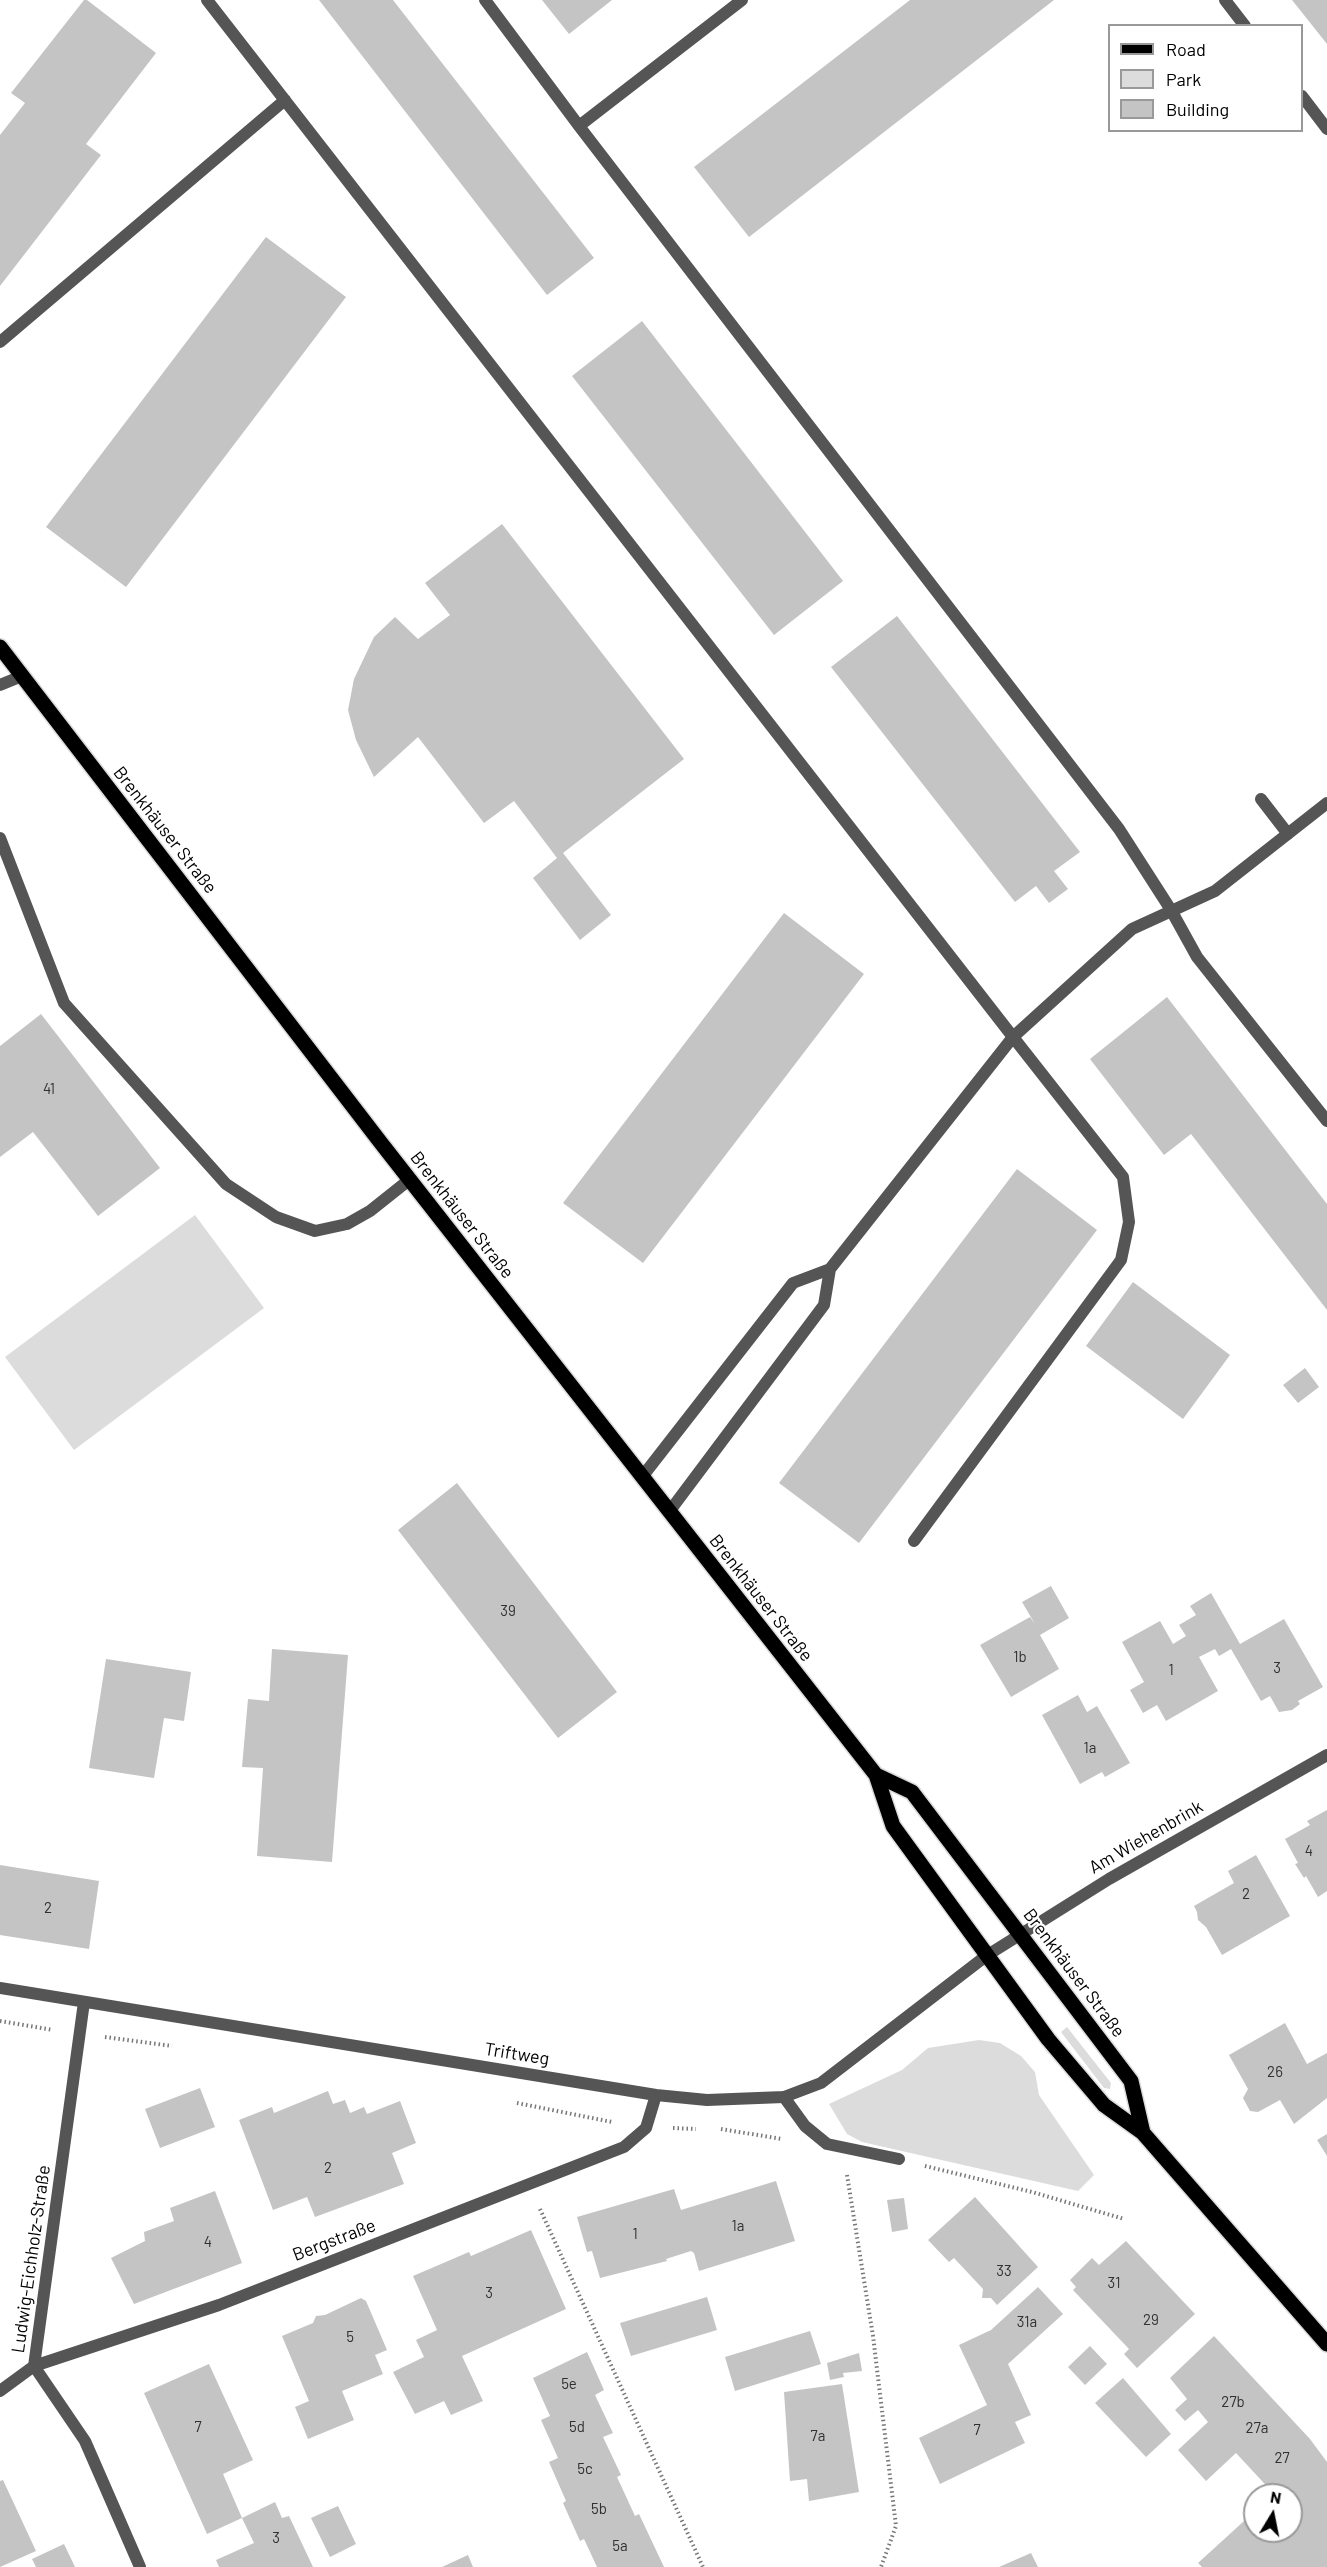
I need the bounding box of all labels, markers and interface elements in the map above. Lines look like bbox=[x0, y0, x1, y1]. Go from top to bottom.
legend bbox=[1108, 24, 1303, 132]
text: Road bbox=[1166, 38, 1206, 60]
text: Park bbox=[1166, 68, 1201, 90]
text: Building bbox=[1166, 98, 1229, 120]
street label: Brenkhäuser Straße bbox=[109, 762, 221, 898]
house number: 41 bbox=[43, 1080, 55, 1098]
street label: Brenkhäuser Straße bbox=[406, 1147, 518, 1283]
street label: Brenkhäuser Straße bbox=[705, 1530, 817, 1666]
house number: 39 bbox=[500, 1602, 516, 1620]
house number: 1b bbox=[1013, 1648, 1027, 1666]
house number: 3 bbox=[1273, 1659, 1281, 1677]
house number: 1 bbox=[1168, 1661, 1174, 1679]
house number: 1a bbox=[1084, 1739, 1096, 1757]
street label: Am Wiehenbrink bbox=[1085, 1796, 1207, 1878]
house number: 4 bbox=[1305, 1842, 1313, 1860]
house number: 2 bbox=[1242, 1885, 1250, 1903]
house number: 2 bbox=[44, 1899, 52, 1917]
street label: Brenkhäuser Straße bbox=[1019, 1904, 1129, 2042]
street label: Triftweg bbox=[483, 2038, 551, 2070]
house number: 26 bbox=[1267, 2063, 1283, 2081]
house number: 2 bbox=[324, 2159, 332, 2177]
street label: Ludwig-Eichholz-Straße bbox=[7, 2164, 55, 2354]
street label: Bergstraße bbox=[289, 2214, 379, 2266]
house number: 1a bbox=[732, 2217, 744, 2235]
house number: 1 bbox=[632, 2225, 638, 2243]
house number: 4 bbox=[204, 2233, 212, 2251]
house number: 33 bbox=[996, 2262, 1012, 2280]
house number: 31 bbox=[1108, 2274, 1120, 2292]
house number: 3 bbox=[485, 2284, 493, 2302]
house number: 29 bbox=[1143, 2311, 1159, 2329]
house number: 31a bbox=[1017, 2313, 1037, 2331]
house number: 5 bbox=[346, 2328, 354, 2346]
house number: 5e bbox=[561, 2375, 577, 2393]
house number: 27b bbox=[1221, 2393, 1245, 2411]
house number: 7 bbox=[194, 2418, 202, 2436]
house number: 5d bbox=[569, 2418, 585, 2436]
house number: 27a bbox=[1246, 2419, 1268, 2437]
house number: 7 bbox=[973, 2421, 981, 2439]
house number: 7a bbox=[811, 2427, 825, 2445]
house number: 27 bbox=[1274, 2449, 1290, 2467]
house number: 5c bbox=[577, 2460, 593, 2478]
north arrow bbox=[1243, 2483, 1303, 2543]
text: N bbox=[1269, 2486, 1283, 2507]
house number: 5b bbox=[591, 2500, 607, 2518]
house number: 3 bbox=[272, 2529, 280, 2547]
house number: 5a bbox=[612, 2537, 628, 2555]

